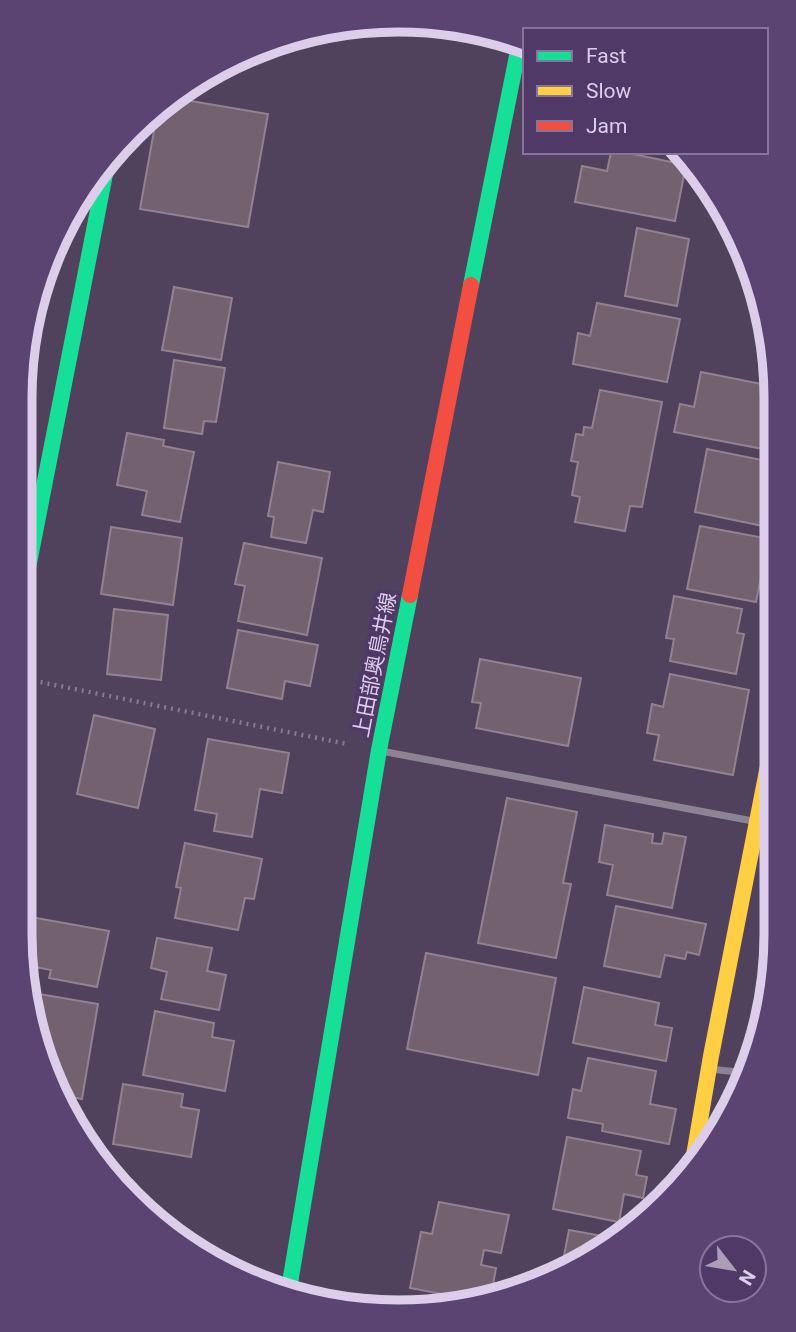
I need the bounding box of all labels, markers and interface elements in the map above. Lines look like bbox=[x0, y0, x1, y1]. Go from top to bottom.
legend bbox=[523, 28, 768, 154]
text: Fast bbox=[586, 44, 627, 68]
text: Slow bbox=[586, 79, 632, 103]
text: Jam bbox=[586, 114, 627, 138]
street label: 上田部奥鳥井線 bbox=[349, 591, 401, 739]
north arrow bbox=[698, 1234, 768, 1304]
text: N bbox=[734, 1266, 760, 1289]

